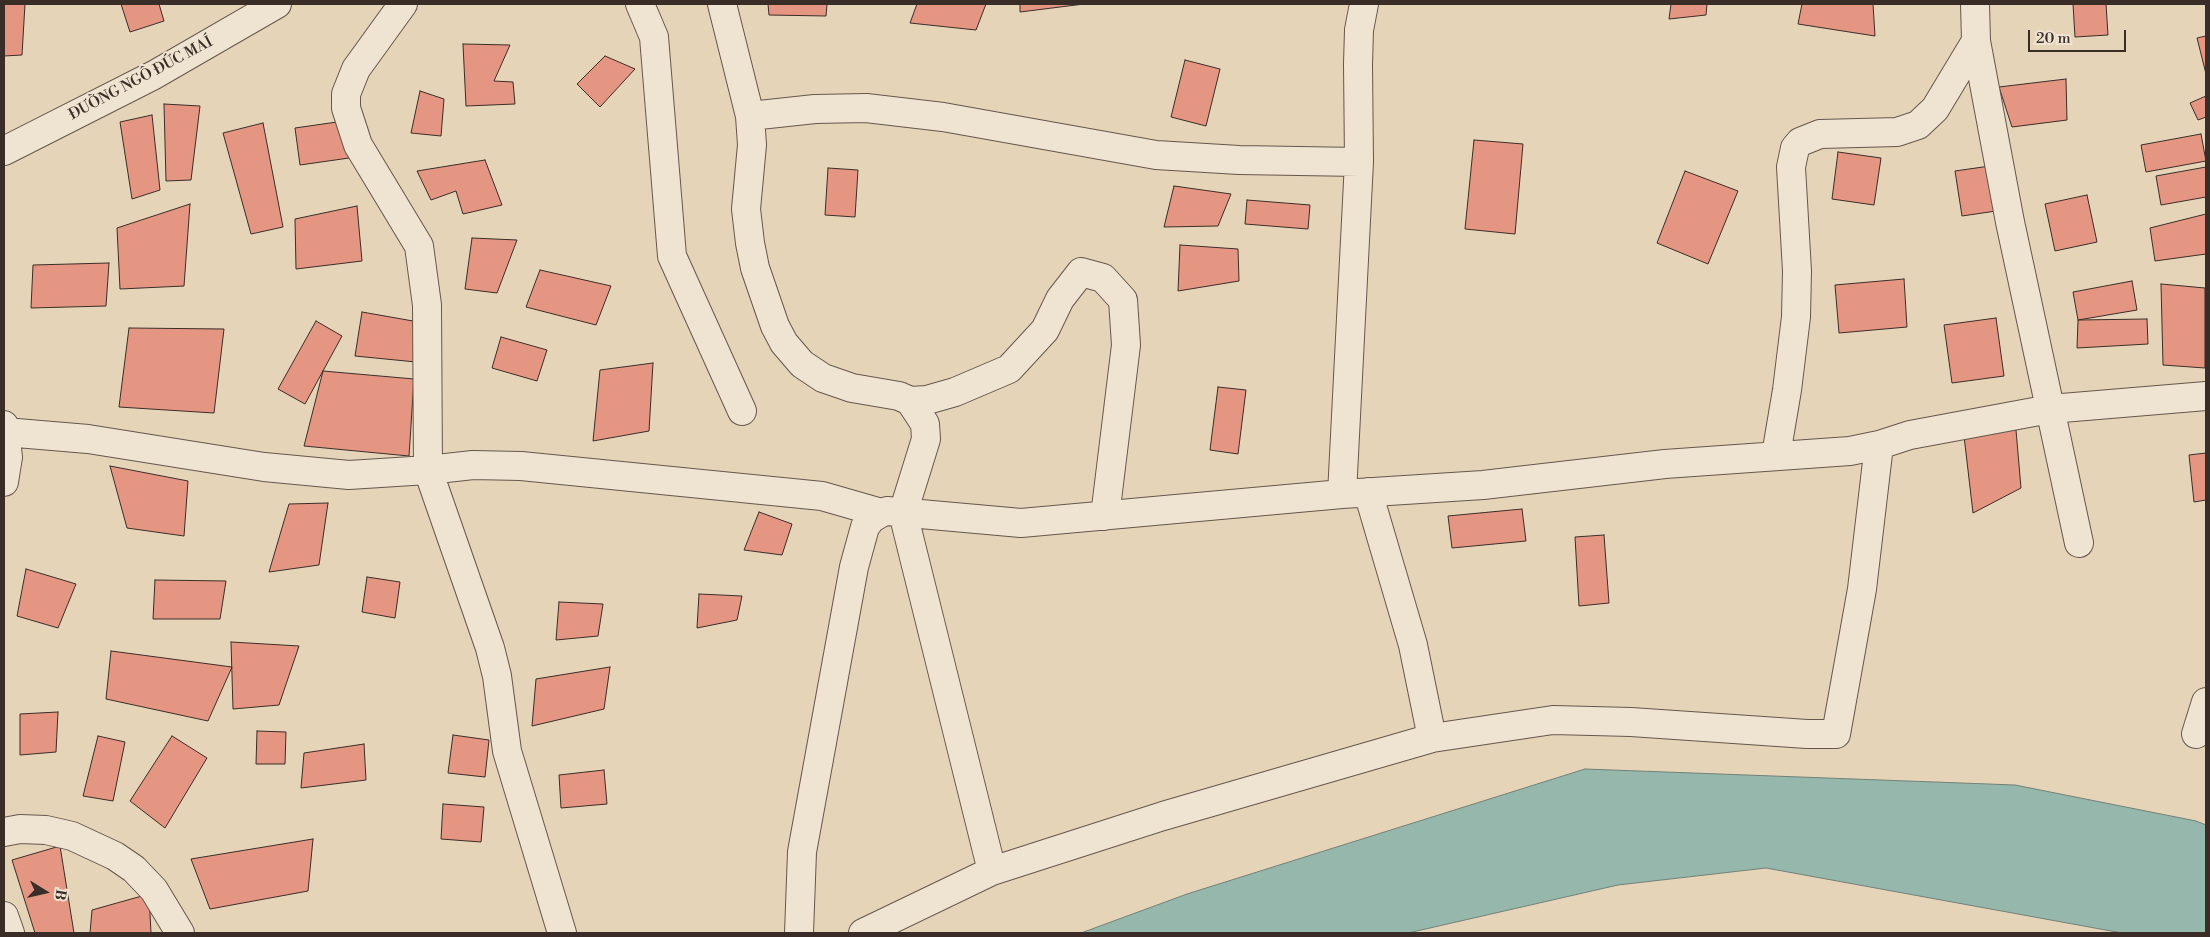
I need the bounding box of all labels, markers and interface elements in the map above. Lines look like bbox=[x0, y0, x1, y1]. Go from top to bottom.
scale bar bbox=[2030, 20, 2128, 52]
text: 20 m bbox=[2036, 29, 2071, 48]
street label: ĐƯỜNG NGÔ ĐỨC MAÍ bbox=[66, 33, 216, 125]
north arrow bbox=[20, 867, 70, 917]
text: B bbox=[50, 888, 70, 901]

